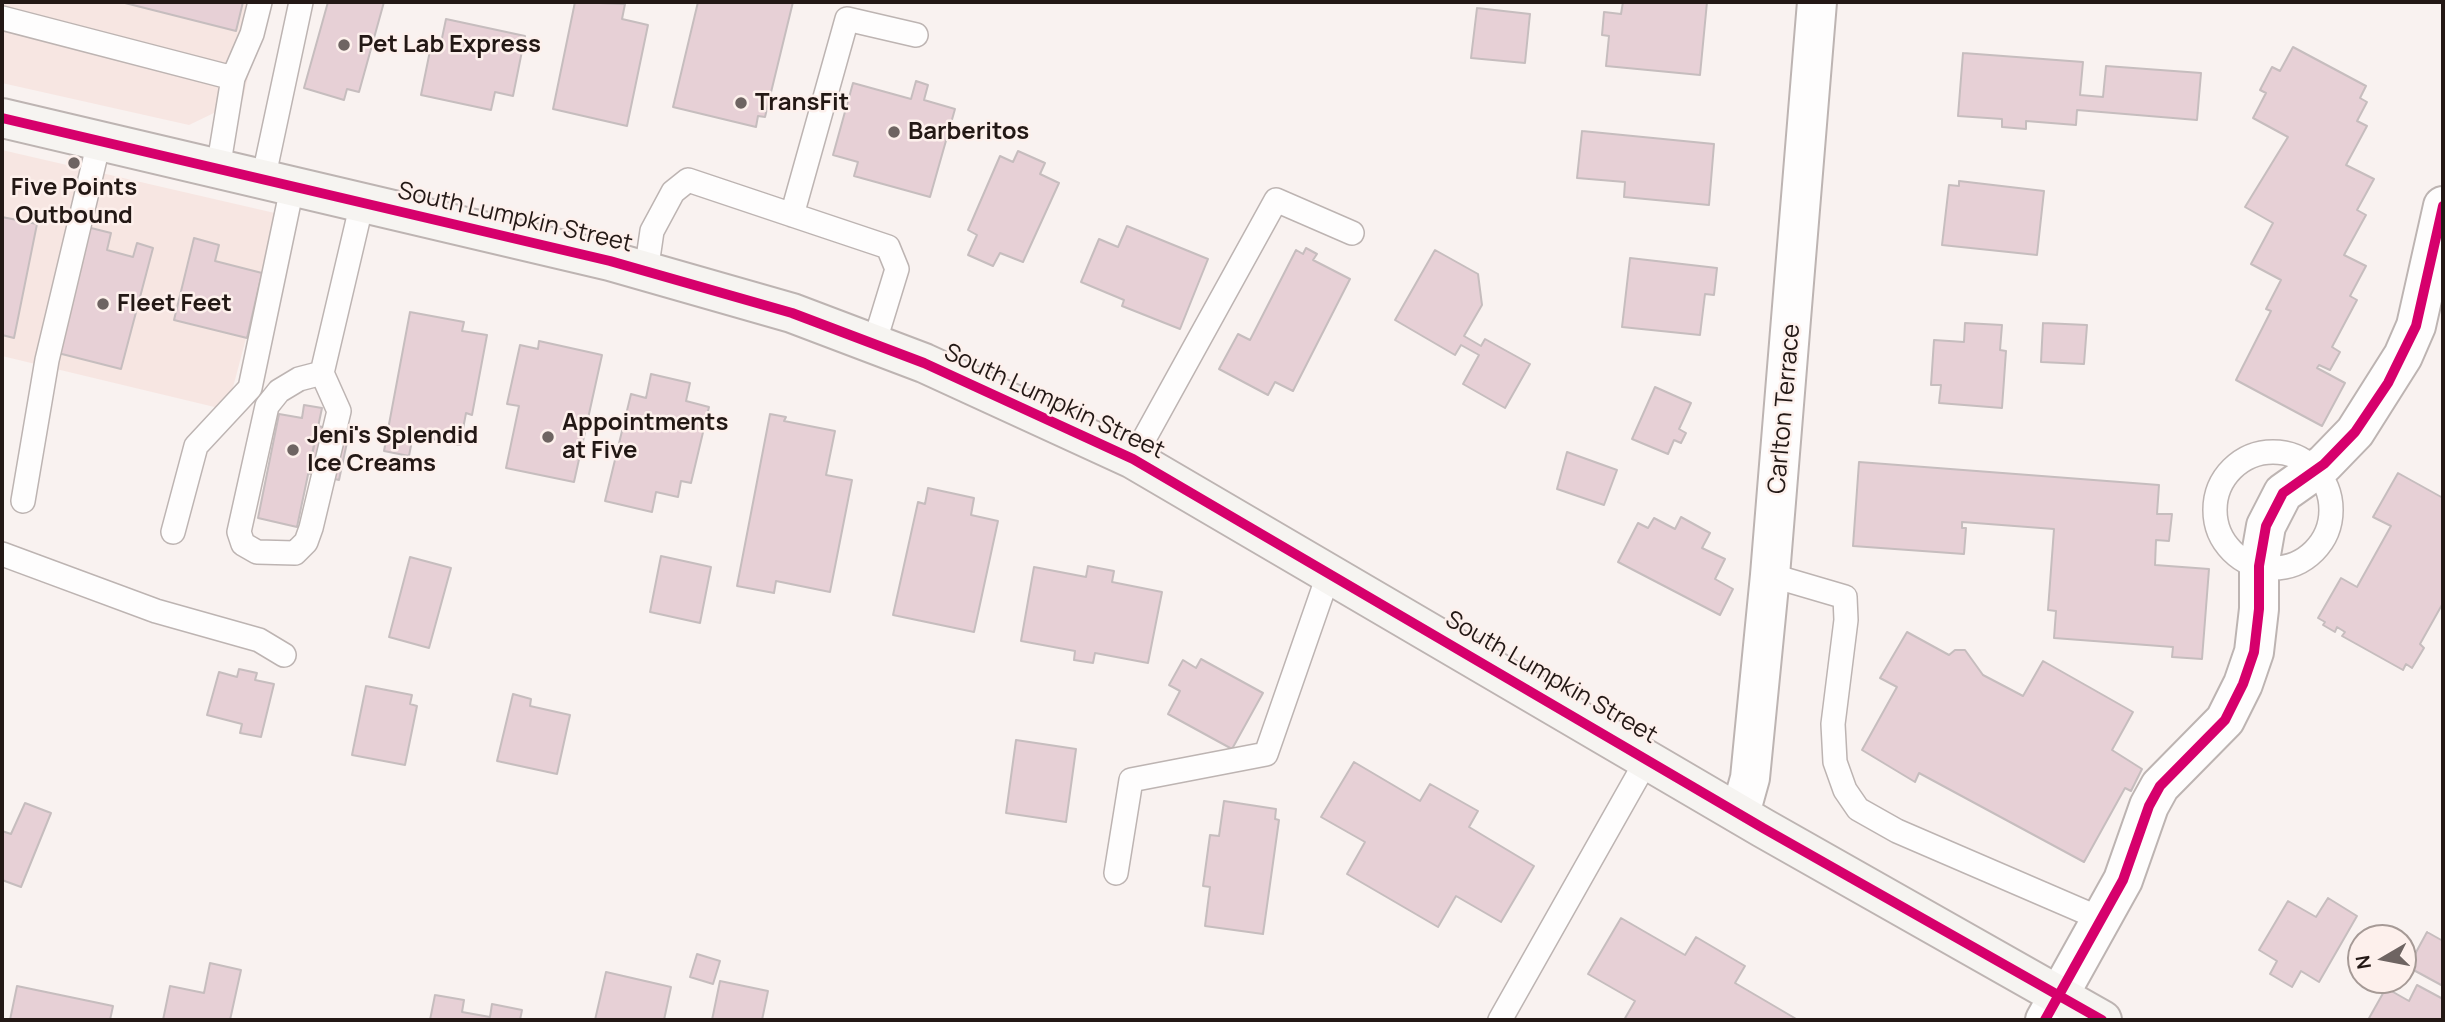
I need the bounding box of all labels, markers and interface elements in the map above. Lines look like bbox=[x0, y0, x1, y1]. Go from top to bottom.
place label: Pet Lab Express bbox=[358, 31, 541, 59]
marker: Pet Lab Express bbox=[336, 37, 352, 53]
place label: TransFit bbox=[755, 89, 849, 117]
marker: TransFit bbox=[733, 95, 749, 111]
place label: Barberitos bbox=[908, 118, 1029, 146]
marker: Barberitos bbox=[886, 124, 902, 140]
marker: Five Points Outbound bbox=[66, 155, 82, 171]
place label: Five Points Outbound bbox=[11, 174, 137, 230]
street label: South Lumpkin Street bbox=[395, 177, 635, 259]
place label: Fleet Feet bbox=[117, 290, 232, 318]
marker: Fleet Feet bbox=[95, 296, 111, 312]
street label: Carlton Terrace bbox=[1763, 323, 1807, 495]
street label: South Lumpkin Street bbox=[939, 338, 1169, 466]
place label: Appointments at Five bbox=[562, 409, 728, 465]
place label: Jeni's Splendid Ice Creams bbox=[307, 422, 478, 478]
marker: Appointments at Five bbox=[540, 429, 556, 445]
marker: Jeni's Splendid Ice Creams bbox=[285, 442, 301, 458]
street label: South Lumpkin Street bbox=[1440, 606, 1662, 750]
north arrow bbox=[2347, 924, 2417, 994]
text: N bbox=[2349, 953, 2377, 971]

